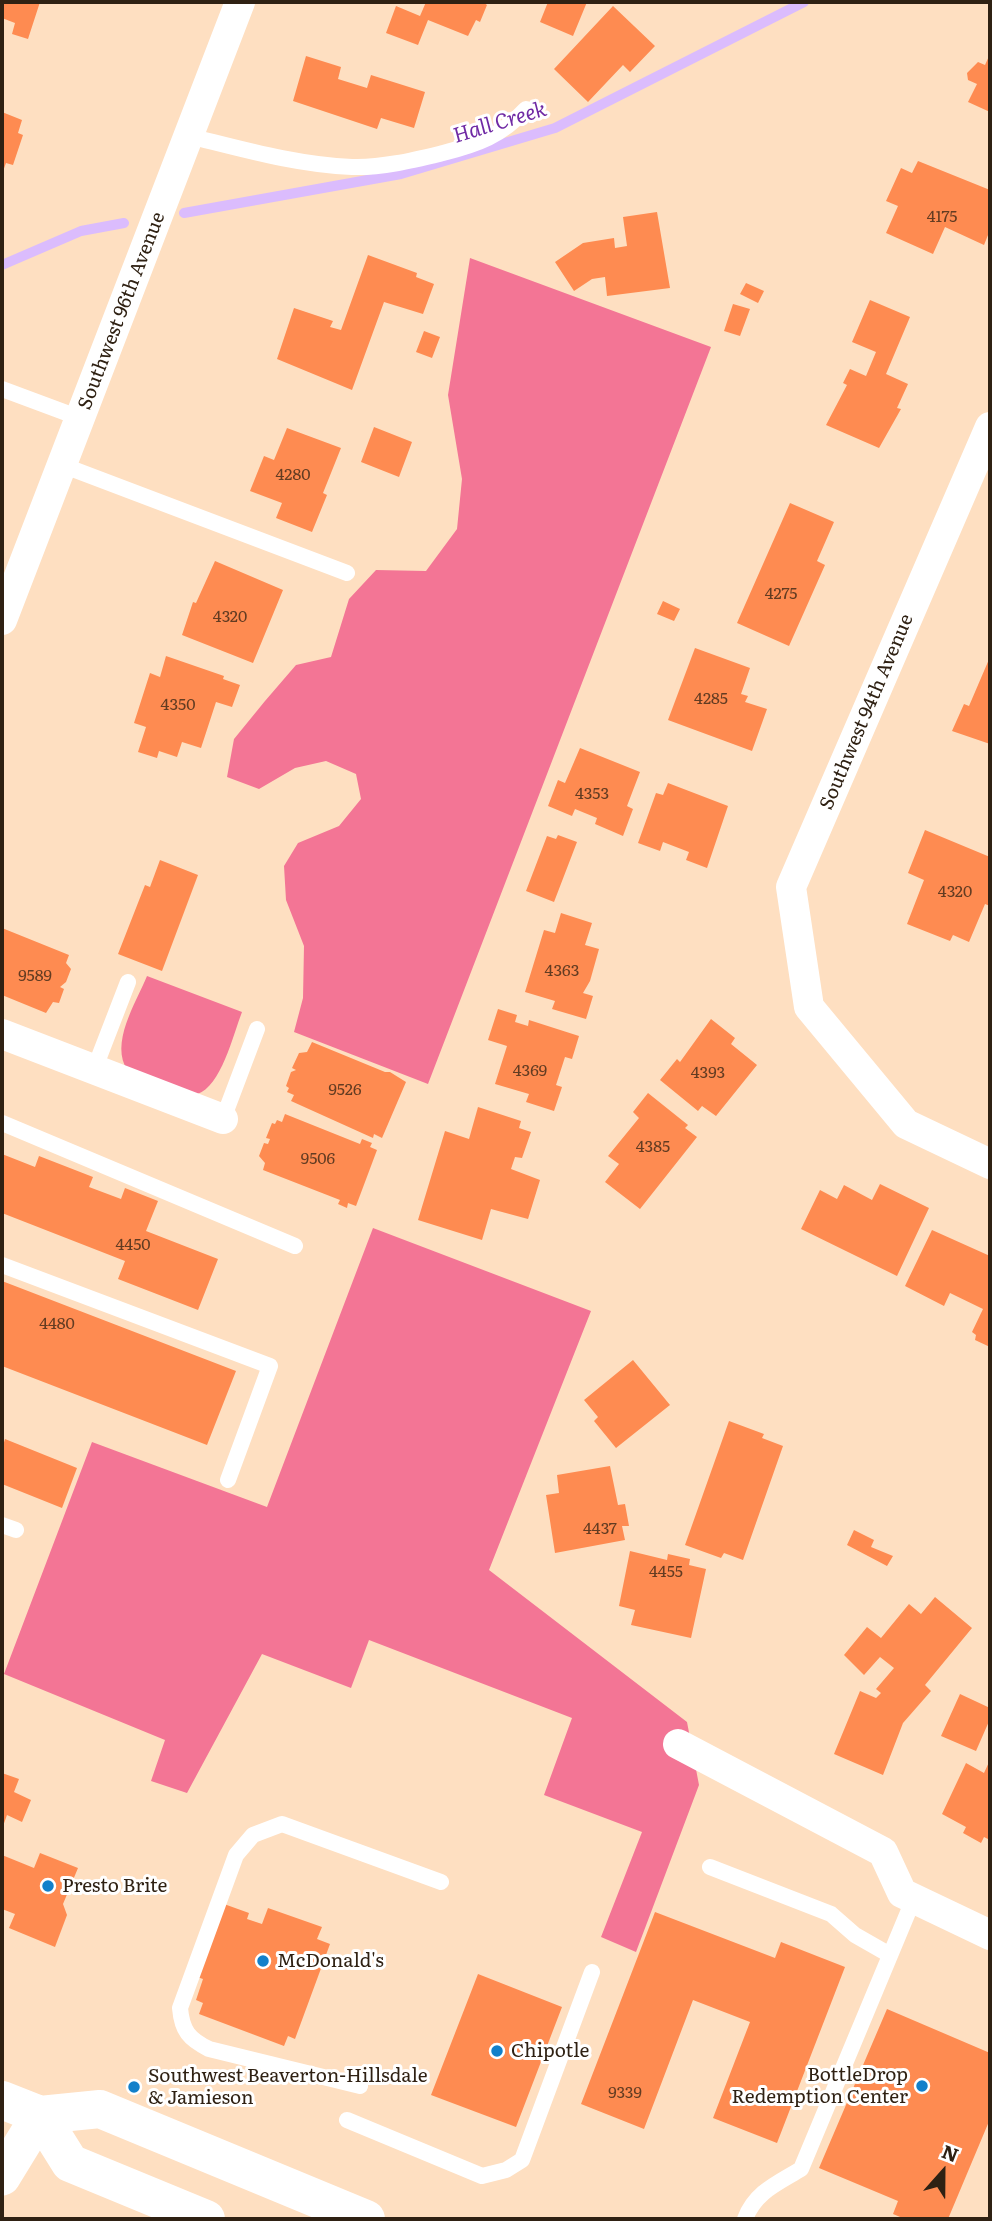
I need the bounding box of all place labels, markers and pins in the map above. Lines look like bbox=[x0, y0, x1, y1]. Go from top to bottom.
place label: Presto Brite bbox=[62, 1875, 167, 1897]
marker: Presto Brite bbox=[40, 1878, 56, 1894]
place label: McDonald's bbox=[277, 1950, 384, 1972]
marker: McDonald's bbox=[255, 1953, 271, 1969]
place label: Chipotle bbox=[511, 2040, 589, 2062]
marker: Chipotle bbox=[489, 2043, 505, 2059]
place label: BottleDrop Redemption Center bbox=[732, 2064, 908, 2108]
place label: Southwest Beaverton-Hillsdale & Jamieson bbox=[148, 2065, 428, 2109]
marker: BottleDrop Redemption Center bbox=[914, 2078, 930, 2094]
marker: Southwest Beaverton-Hillsdale & Jamieson bbox=[126, 2079, 142, 2095]

